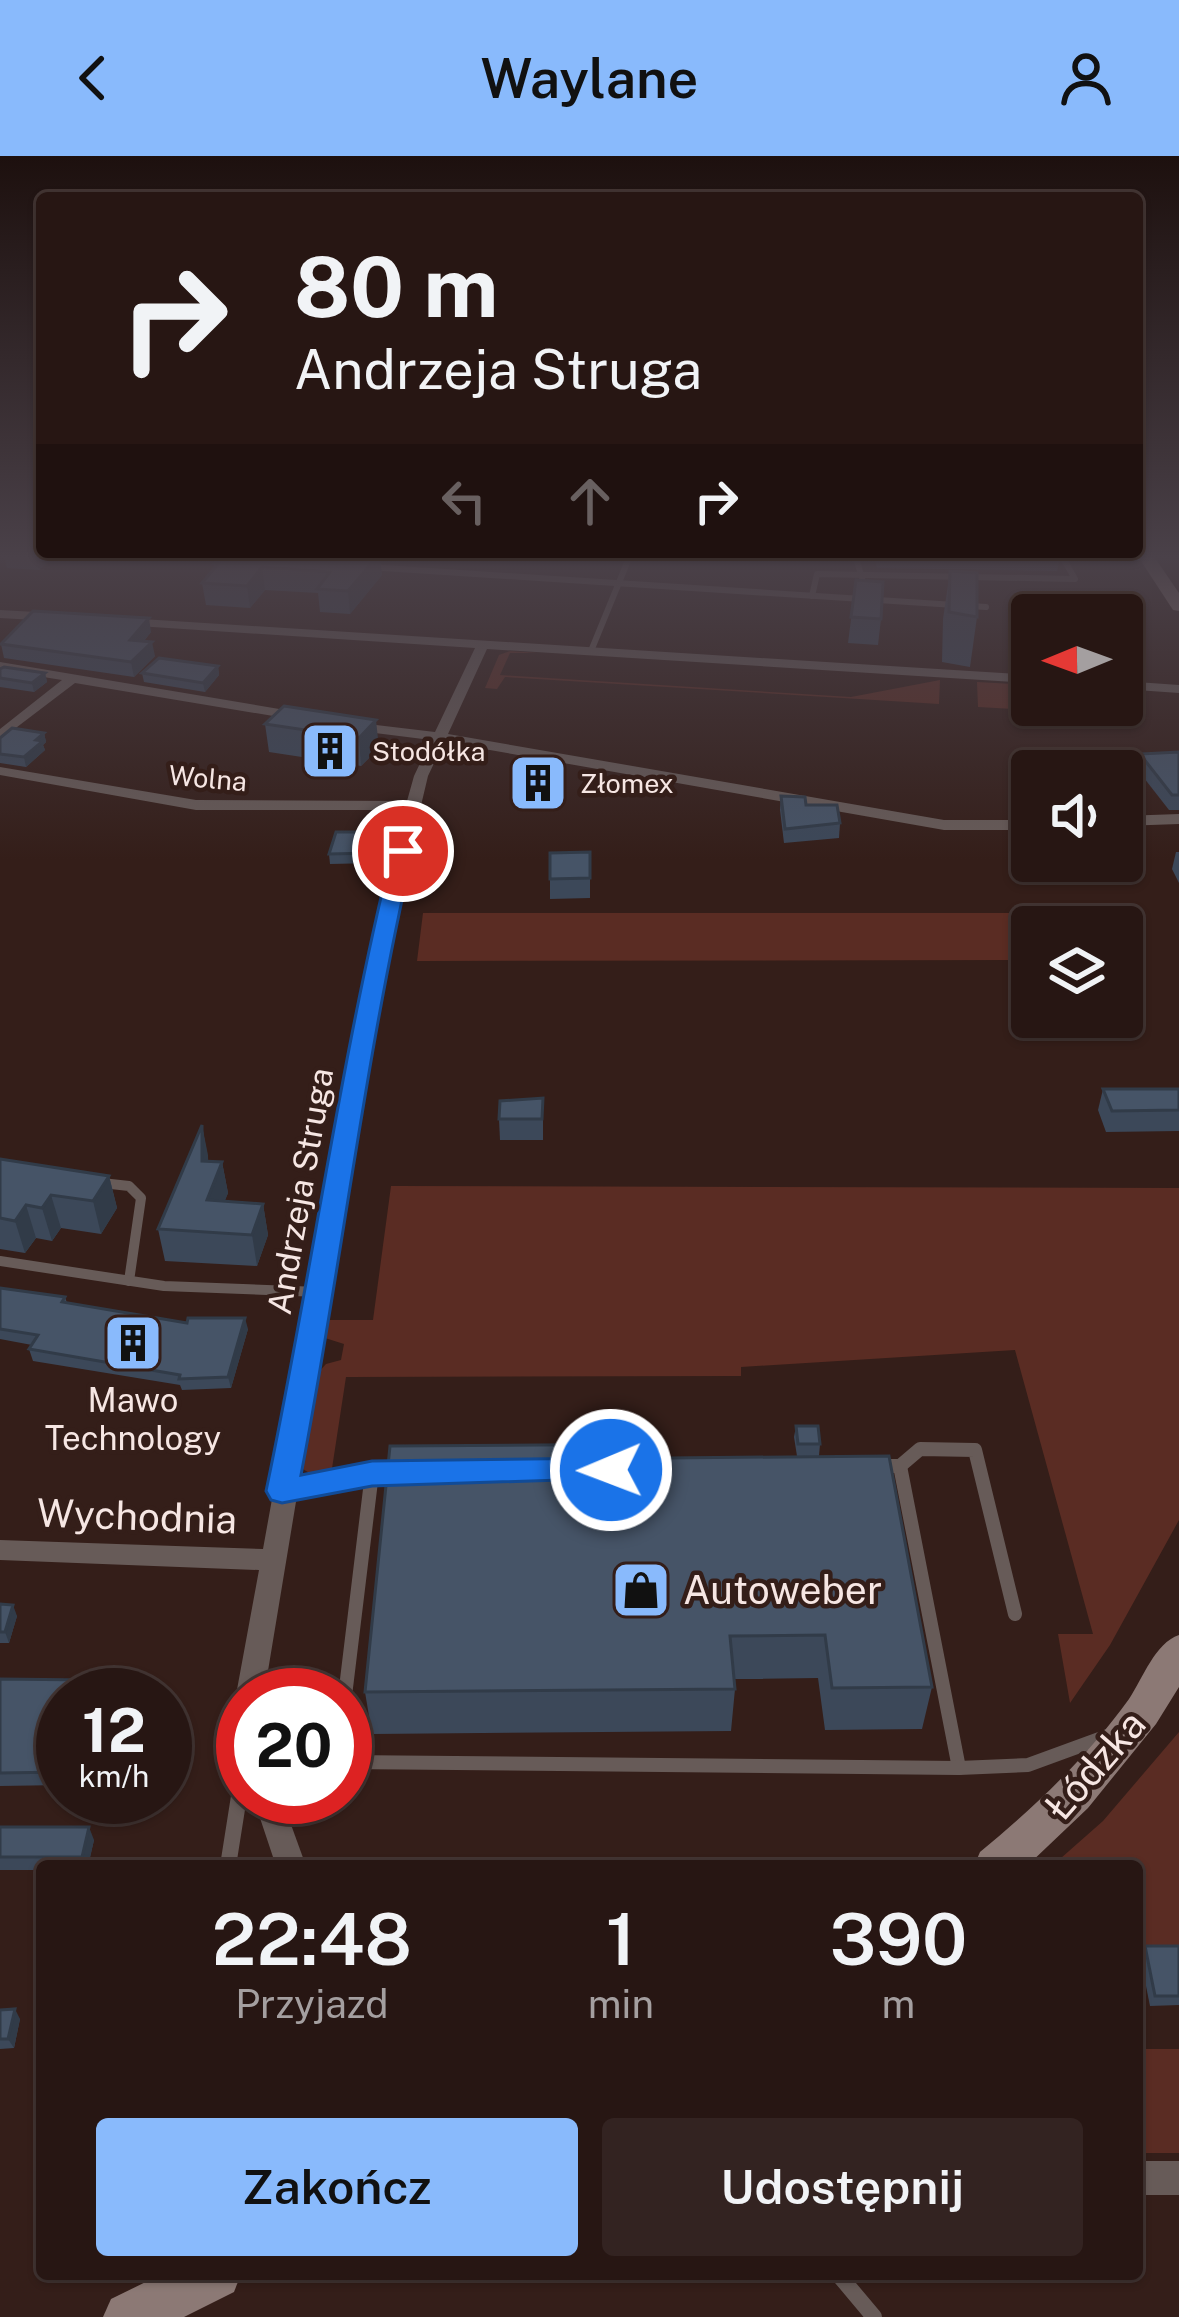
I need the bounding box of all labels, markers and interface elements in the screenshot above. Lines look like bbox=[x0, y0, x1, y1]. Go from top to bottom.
icon: back bbox=[60, 45, 126, 111]
icon: person bbox=[1053, 45, 1119, 111]
text: Waylane bbox=[481, 47, 698, 110]
text: 80 m bbox=[294, 237, 498, 336]
icon: right bbox=[96, 240, 252, 396]
text: Andrzeja Struga bbox=[294, 338, 702, 401]
icon: left bbox=[431, 468, 497, 534]
icon: ahead bbox=[557, 468, 623, 534]
icon: right bbox=[683, 468, 749, 534]
north arrow bbox=[1011, 594, 1143, 726]
map controls bbox=[1011, 594, 1143, 1038]
building icon: Stodółka bbox=[299, 720, 361, 782]
place label: Stodółka bbox=[372, 735, 485, 767]
button: sound bbox=[1011, 750, 1143, 882]
building icon: Złomex bbox=[507, 752, 569, 814]
street label: Wolna bbox=[168, 759, 248, 797]
place label: Złomex bbox=[580, 767, 674, 799]
pin bbox=[352, 800, 454, 902]
icon: arrive bbox=[370, 818, 436, 884]
button: layers bbox=[1011, 906, 1143, 1038]
street label: Andrzeja Struga bbox=[260, 1065, 340, 1317]
building icon: Mawo Technology bbox=[102, 1312, 164, 1374]
place label: Mawo Technology bbox=[45, 1381, 221, 1457]
position arrow bbox=[548, 1407, 674, 1533]
street label: Wychodnia bbox=[36, 1490, 238, 1542]
shop icon: Autoweber bbox=[610, 1559, 672, 1621]
place label: Autoweber bbox=[683, 1567, 882, 1613]
speed limit sign: 20 bbox=[216, 1668, 372, 1824]
text: 12 bbox=[82, 1695, 146, 1766]
street label: Łódzka bbox=[1035, 1701, 1155, 1829]
text: km/h bbox=[79, 1758, 149, 1794]
text: 22:48 bbox=[212, 1897, 412, 1981]
text: 1 bbox=[606, 1897, 636, 1981]
text: 390 bbox=[830, 1897, 967, 1981]
text: Przyjazd bbox=[235, 1981, 389, 2027]
text: min bbox=[588, 1981, 654, 2027]
text: m bbox=[882, 1981, 915, 2027]
button: Zakończ bbox=[96, 2118, 578, 2256]
button: Udostępnij bbox=[602, 2118, 1083, 2256]

